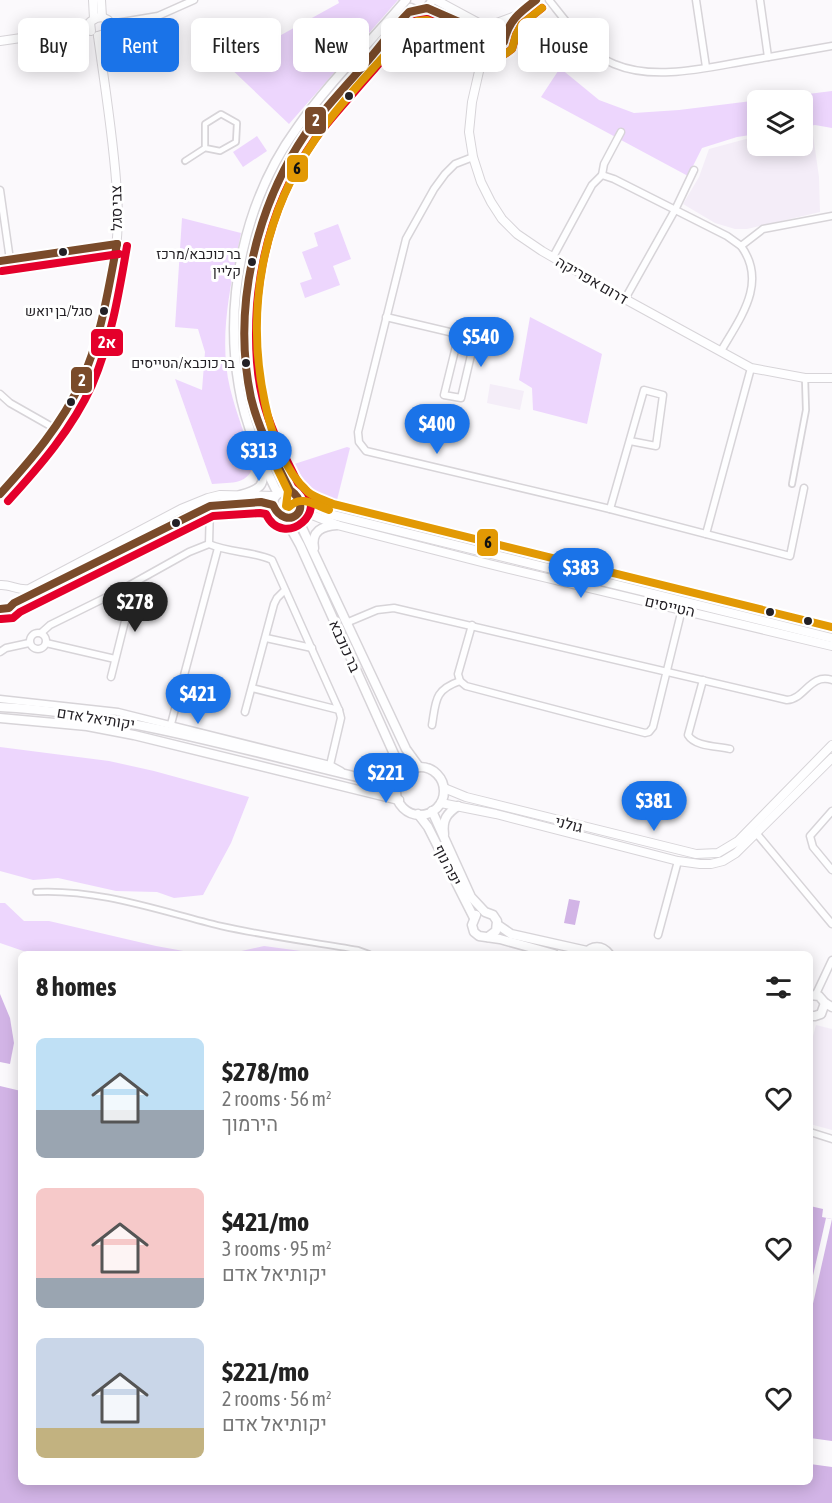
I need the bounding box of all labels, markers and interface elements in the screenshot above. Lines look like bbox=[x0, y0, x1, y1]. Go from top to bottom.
chip: Buy bbox=[18, 18, 89, 72]
chip: Rent bbox=[101, 18, 179, 72]
chip: Filters bbox=[191, 18, 281, 72]
chip: New bbox=[293, 18, 369, 72]
chip: Apartment bbox=[381, 18, 506, 72]
chip: House bbox=[518, 18, 609, 72]
unlabelled marker bbox=[343, 90, 355, 102]
map controls bbox=[747, 90, 813, 156]
button: layers bbox=[747, 90, 813, 156]
line badge: 2 bbox=[304, 106, 327, 135]
text: 2 bbox=[312, 111, 320, 129]
line badge: 6 bbox=[286, 154, 309, 183]
text: 6 bbox=[293, 159, 301, 177]
street label: צבי סגל bbox=[107, 185, 125, 231]
unlabelled marker bbox=[57, 246, 69, 258]
place label: בר כוכבא/מרכז קליין bbox=[156, 246, 242, 279]
street label: דרום אפריקה bbox=[553, 253, 631, 308]
marker: בר כוכבא/מרכז קליין bbox=[246, 256, 258, 268]
place label: סגל/בן יואש bbox=[25, 303, 93, 319]
marker: סגל/בן יואש bbox=[98, 305, 110, 317]
pin: $540 bbox=[445, 317, 517, 368]
text: $540 bbox=[463, 325, 499, 348]
line badge: 2א bbox=[90, 328, 124, 357]
text: 2א bbox=[98, 333, 116, 351]
place label: בר כוכבא/הטייסים bbox=[131, 355, 236, 371]
marker: בר כוכבא/הטייסים bbox=[240, 357, 252, 369]
line badge: 2 bbox=[70, 366, 93, 394]
text: 2 bbox=[78, 371, 86, 389]
unlabelled marker bbox=[65, 396, 77, 408]
pin: $400 bbox=[401, 404, 473, 455]
text: $400 bbox=[419, 412, 455, 435]
pin: $313 bbox=[223, 431, 295, 482]
text: $313 bbox=[241, 439, 277, 462]
unlabelled marker bbox=[170, 517, 182, 529]
line badge: 6 bbox=[476, 528, 499, 557]
text: 6 bbox=[484, 533, 492, 551]
pin: $383 bbox=[545, 548, 617, 599]
text: $383 bbox=[563, 556, 599, 579]
pin: $278 bbox=[99, 582, 171, 633]
text: $278 bbox=[117, 590, 153, 613]
street label: הטייסים bbox=[643, 592, 697, 620]
unlabelled marker bbox=[764, 606, 776, 618]
unlabelled marker bbox=[802, 615, 814, 627]
street label: בר כוכבא bbox=[326, 617, 364, 675]
pin: $421 bbox=[162, 674, 234, 725]
text: $421 bbox=[180, 682, 216, 705]
street label: יקותיאל אדם bbox=[56, 703, 136, 733]
pin: $221 bbox=[350, 753, 422, 804]
text: $221 bbox=[368, 761, 404, 784]
pin: $381 bbox=[618, 781, 690, 832]
text: $381 bbox=[636, 789, 672, 812]
street label: גולני bbox=[553, 812, 585, 836]
street label: יפה נוף bbox=[431, 842, 465, 888]
icon: filters bbox=[762, 971, 795, 1004]
text: 8 homes bbox=[36, 972, 116, 1002]
text: $278/mo bbox=[222, 1057, 309, 1087]
icon: home bbox=[84, 1062, 156, 1134]
icon: heart bbox=[762, 1082, 795, 1115]
text: 2 rooms · 56 m² bbox=[222, 1087, 332, 1110]
text: הירמוך bbox=[222, 1112, 278, 1135]
text: $421/mo bbox=[222, 1207, 309, 1237]
icon: home bbox=[84, 1212, 156, 1284]
icon: heart bbox=[762, 1232, 795, 1265]
text: 3 rooms · 95 m² bbox=[222, 1237, 332, 1260]
text: יקותיאל אדם bbox=[222, 1262, 327, 1285]
text: $221/mo bbox=[222, 1357, 309, 1387]
icon: home bbox=[84, 1362, 156, 1434]
icon: heart bbox=[762, 1382, 795, 1415]
text: 2 rooms · 56 m² bbox=[222, 1387, 332, 1410]
text: יקותיאל אדם bbox=[222, 1412, 327, 1435]

